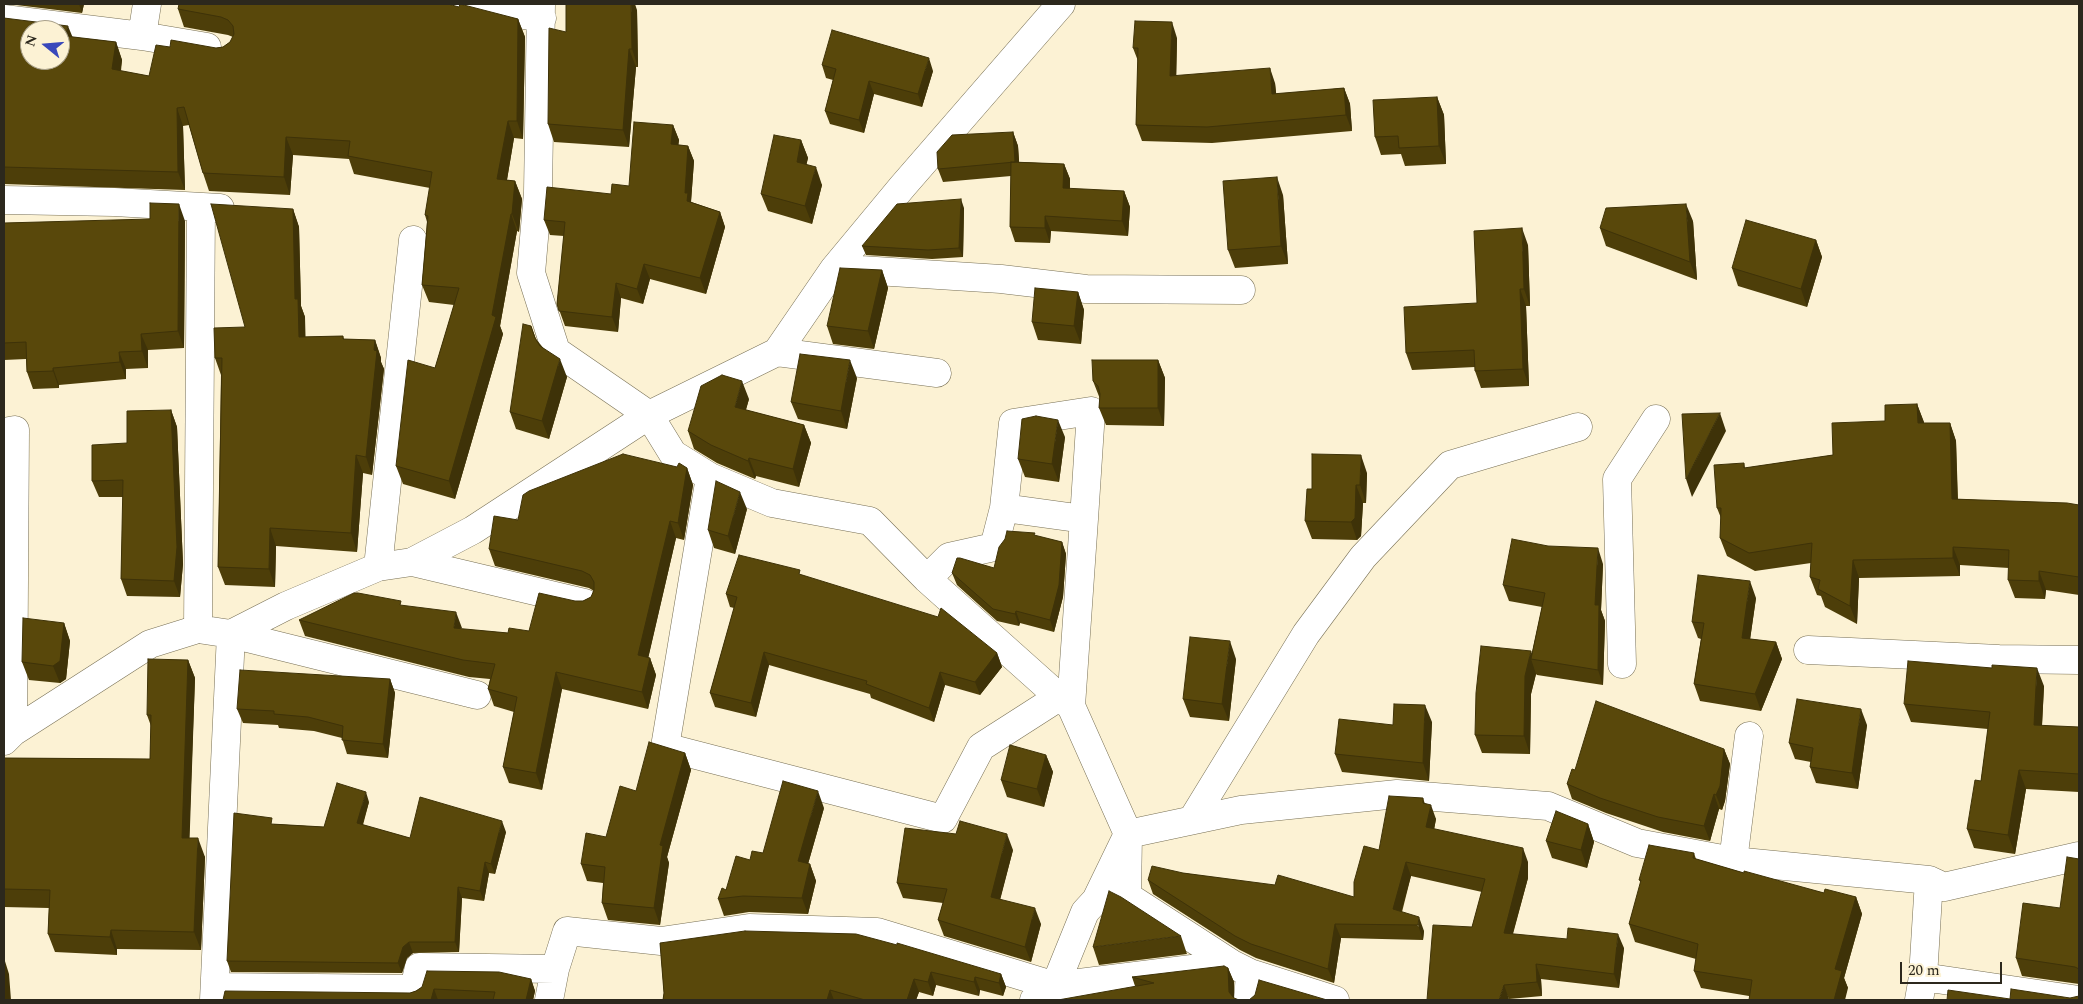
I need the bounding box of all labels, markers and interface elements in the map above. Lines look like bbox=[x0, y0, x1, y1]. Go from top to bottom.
north arrow bbox=[20, 20, 70, 70]
text: N bbox=[19, 32, 43, 49]
scale bar bbox=[1903, 952, 2006, 984]
text: 20 m bbox=[1908, 959, 1940, 982]

